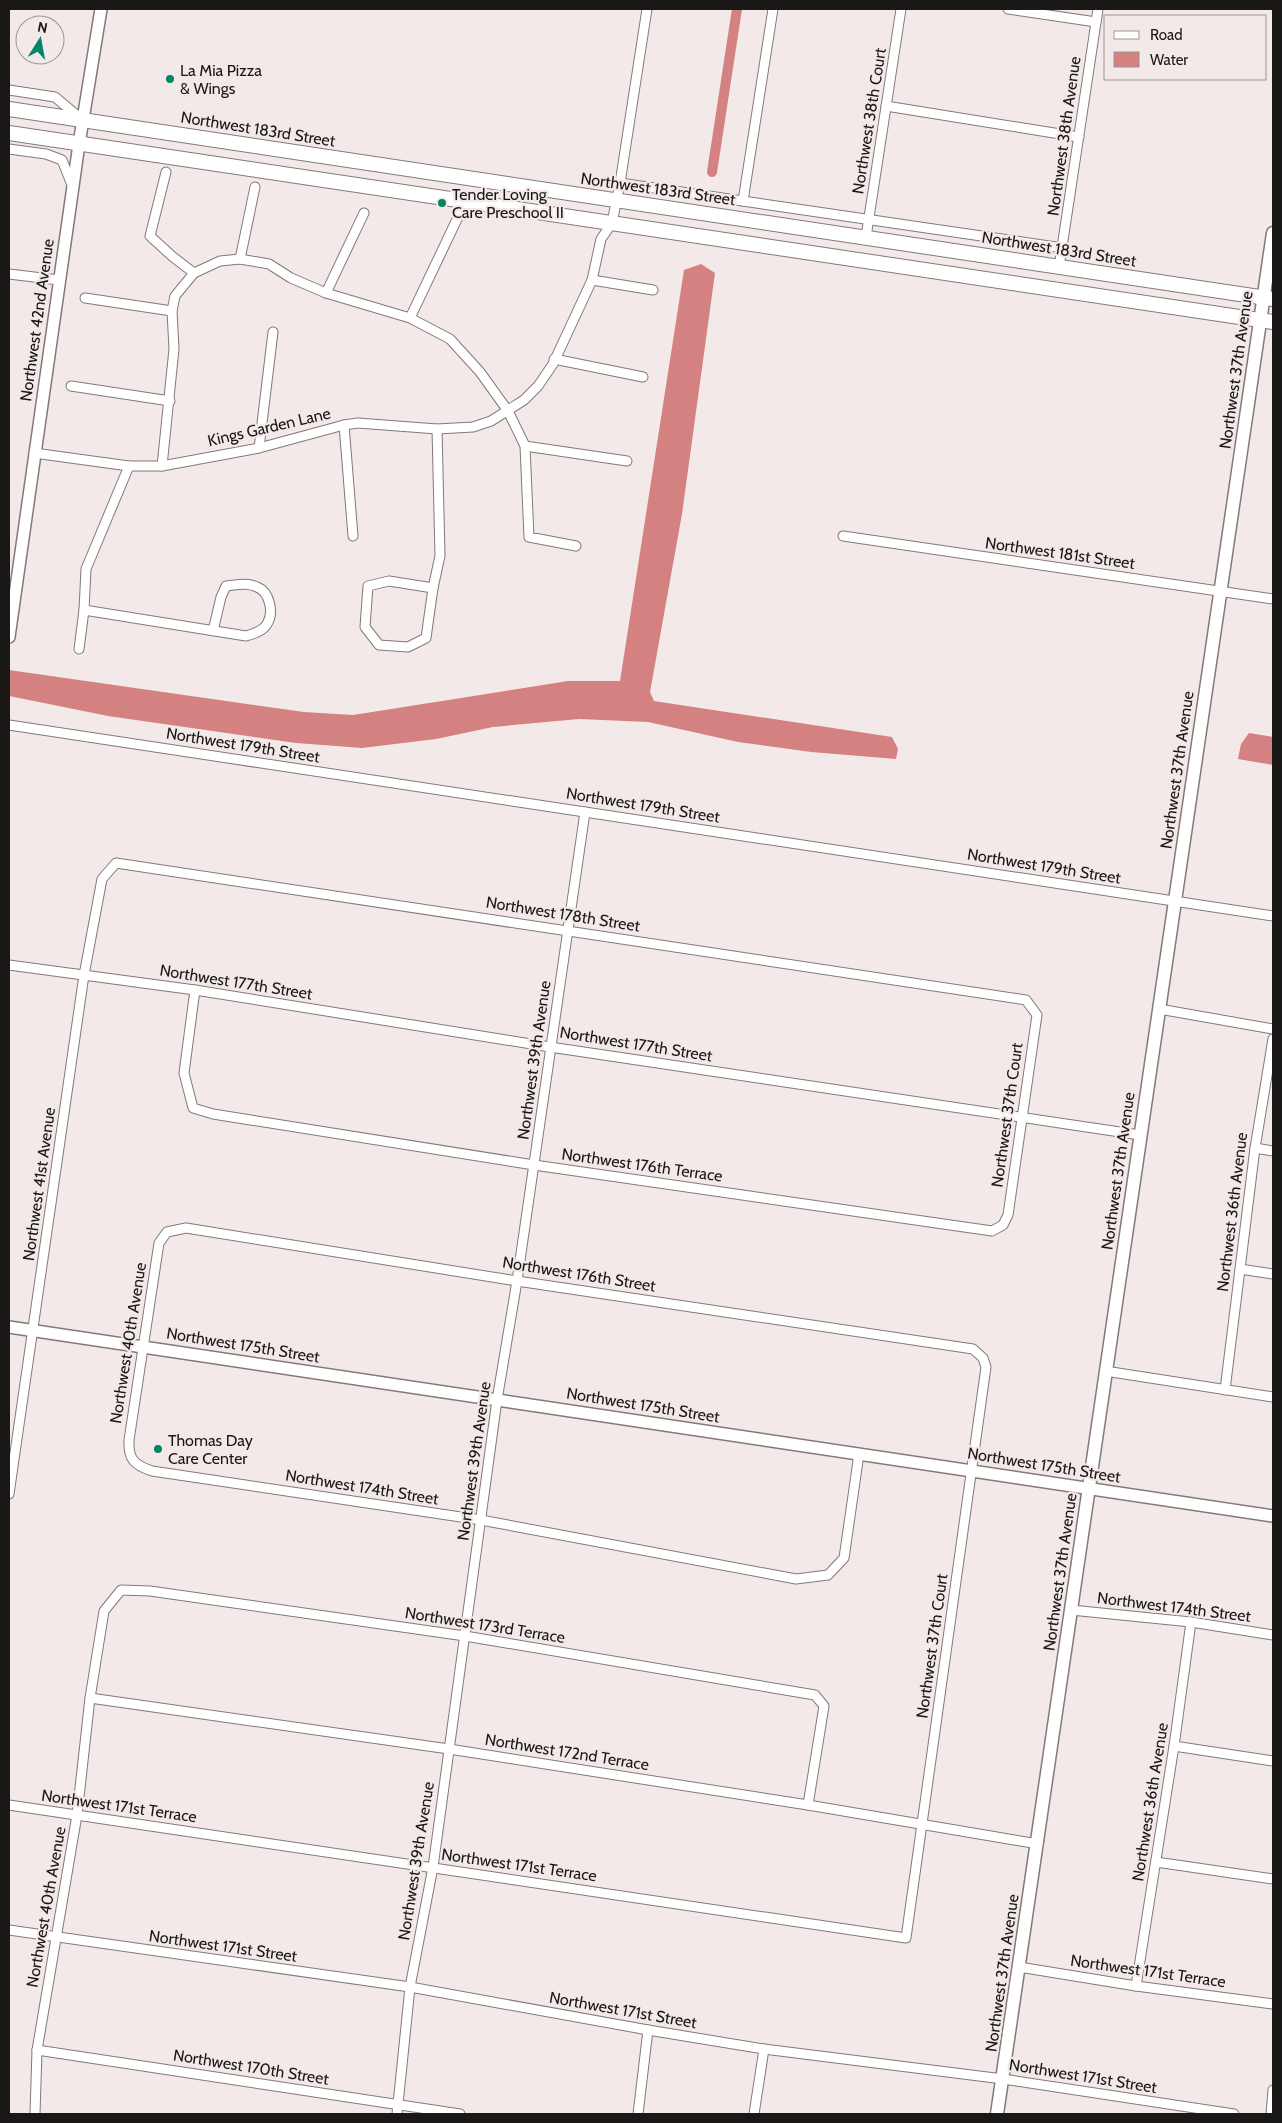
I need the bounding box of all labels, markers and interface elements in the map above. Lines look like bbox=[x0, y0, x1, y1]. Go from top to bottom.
north arrow bbox=[15, 15, 65, 65]
legend bbox=[1104, 15, 1267, 80]
text: N bbox=[36, 17, 49, 37]
text: Road bbox=[1150, 26, 1183, 44]
street label: Northwest 38th Court bbox=[848, 46, 890, 195]
text: Water bbox=[1150, 51, 1188, 69]
street label: Northwest 38th Avenue bbox=[1043, 55, 1085, 217]
place label: La Mia Pizza & Wings bbox=[180, 61, 262, 98]
marker: La Mia Pizza & Wings bbox=[164, 73, 176, 85]
street label: Northwest 183rd Street bbox=[179, 107, 337, 151]
street label: Northwest 183rd Street bbox=[579, 169, 737, 209]
place label: Tender Loving Care Preschool II bbox=[452, 185, 564, 222]
marker: Tender Loving Care Preschool II bbox=[436, 197, 448, 209]
street label: Northwest 183rd Street bbox=[980, 227, 1138, 271]
street label: Northwest 42nd Avenue bbox=[16, 237, 58, 403]
street label: Northwest 37th Avenue bbox=[1216, 290, 1256, 450]
street label: Kings Garden Lane bbox=[206, 404, 332, 450]
street label: Northwest 181st Street bbox=[984, 533, 1137, 573]
street label: Northwest 37th Avenue bbox=[1157, 690, 1197, 850]
street label: Northwest 179th Street bbox=[165, 723, 322, 767]
street label: Northwest 179th Street bbox=[565, 783, 722, 827]
street label: Northwest 179th Street bbox=[966, 844, 1123, 888]
street label: Northwest 178th Street bbox=[485, 892, 642, 936]
street label: Northwest 177th Street bbox=[158, 961, 314, 1004]
street label: Northwest 39th Avenue bbox=[513, 979, 555, 1141]
street label: Northwest 177th Street bbox=[558, 1023, 714, 1066]
street label: Northwest 37th Court bbox=[987, 1041, 1027, 1189]
street label: Northwest 37th Avenue bbox=[1098, 1091, 1138, 1251]
street label: Northwest 41st Avenue bbox=[19, 1106, 59, 1262]
street label: Northwest 36th Avenue bbox=[1213, 1131, 1251, 1293]
street label: Northwest 176th Terrace bbox=[560, 1144, 724, 1186]
street label: Northwest 176th Street bbox=[501, 1252, 658, 1296]
street label: Northwest 40th Avenue bbox=[106, 1261, 150, 1425]
street label: Northwest 175th Street bbox=[165, 1324, 322, 1367]
street label: Northwest 39th Avenue bbox=[453, 1380, 495, 1542]
street label: Northwest 175th Street bbox=[565, 1384, 722, 1427]
place label: Thomas Day Care Center bbox=[168, 1431, 253, 1468]
marker: Thomas Day Care Center bbox=[152, 1443, 164, 1455]
street label: Northwest 175th Street bbox=[966, 1444, 1123, 1487]
street label: Northwest 174th Street bbox=[284, 1466, 441, 1509]
street label: Northwest 37th Avenue bbox=[1040, 1492, 1080, 1652]
street label: Northwest 37th Court bbox=[912, 1572, 952, 1720]
street label: Northwest 174th Street bbox=[1096, 1588, 1253, 1626]
street label: Northwest 173rd Terrace bbox=[404, 1603, 566, 1647]
street label: Northwest 36th Avenue bbox=[1128, 1721, 1172, 1883]
street label: Northwest 172nd Terrace bbox=[484, 1730, 650, 1774]
street label: Northwest 39th Avenue bbox=[394, 1780, 438, 1942]
street label: Northwest 171st Terrace bbox=[40, 1786, 198, 1826]
street label: Northwest 40th Avenue bbox=[22, 1825, 70, 1989]
street label: Northwest 171st Terrace bbox=[440, 1845, 598, 1885]
street label: Northwest 37th Avenue bbox=[982, 1893, 1022, 2053]
street label: Northwest 171st Street bbox=[148, 1926, 299, 1966]
street label: Northwest 171st Terrace bbox=[1069, 1951, 1227, 1991]
street label: Northwest 171st Street bbox=[548, 1988, 699, 2032]
street label: Northwest 170th Street bbox=[172, 2045, 331, 2089]
street label: Northwest 171st Street bbox=[1008, 2055, 1159, 2097]

